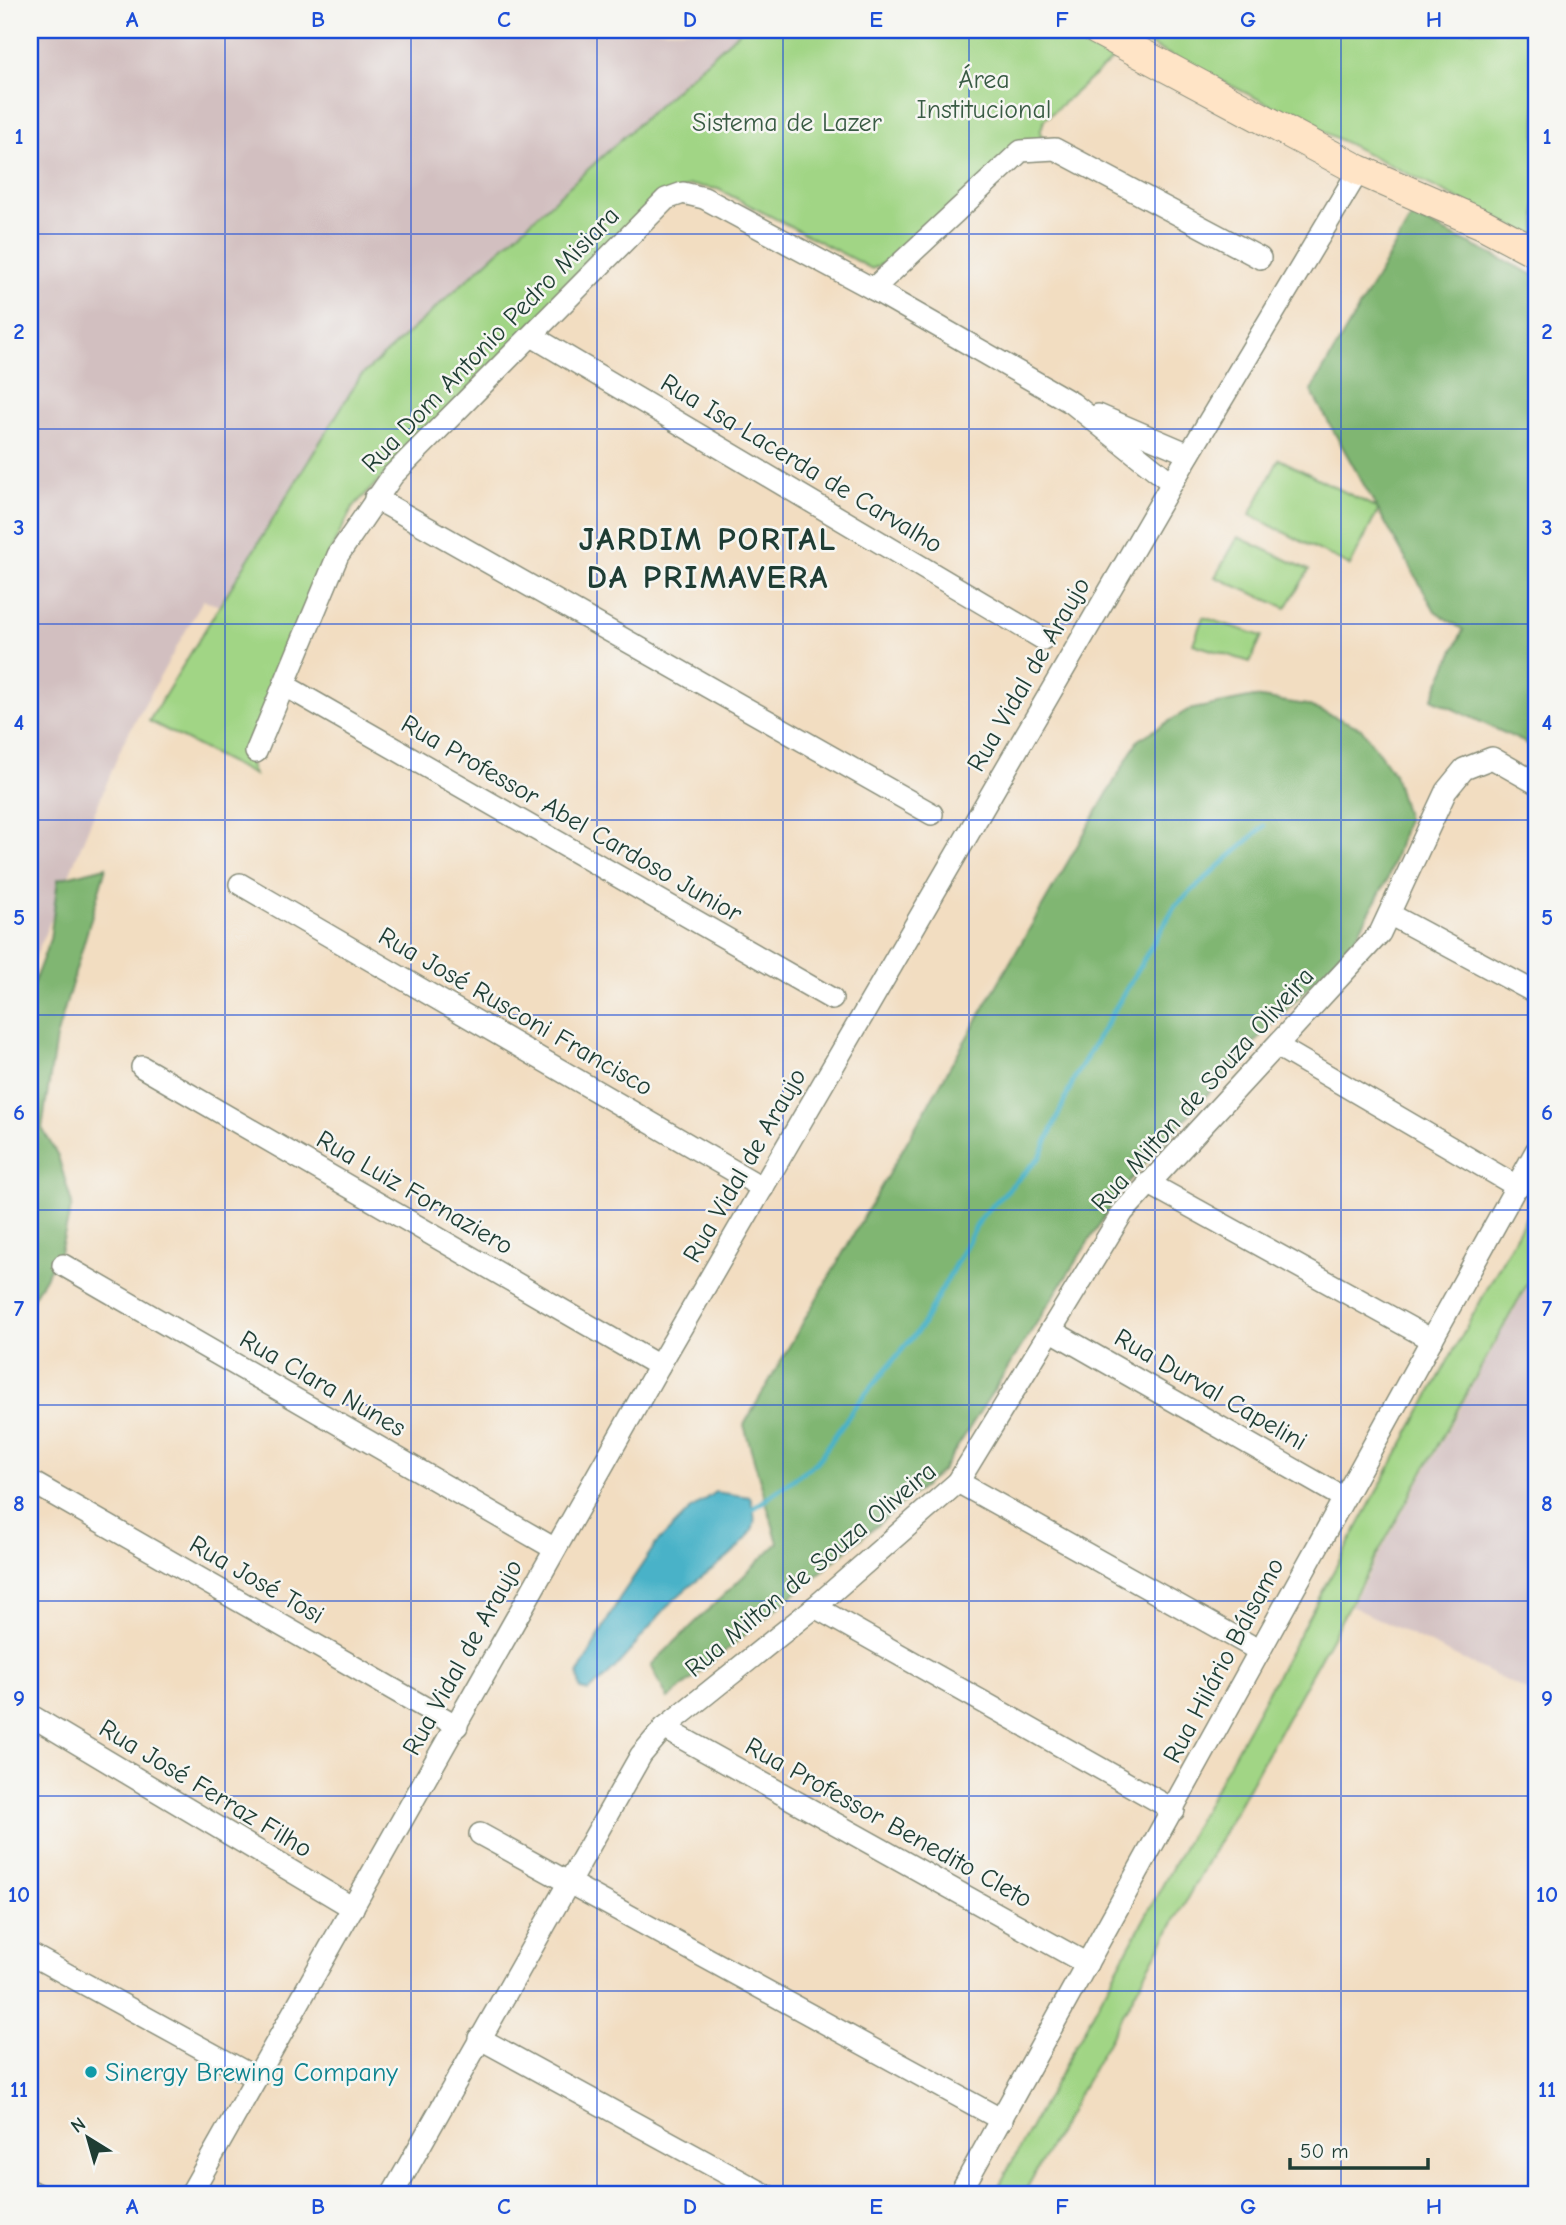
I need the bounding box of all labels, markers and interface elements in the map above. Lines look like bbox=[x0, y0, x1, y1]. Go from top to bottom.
text: A bbox=[126, 6, 139, 33]
text: B bbox=[311, 6, 325, 33]
text: C bbox=[497, 6, 511, 33]
text: D bbox=[683, 6, 697, 33]
text: E bbox=[869, 6, 883, 33]
text: F bbox=[1055, 6, 1069, 33]
text: G bbox=[1240, 6, 1256, 33]
text: H bbox=[1426, 6, 1442, 33]
park label: Área Institucional bbox=[916, 64, 1052, 125]
park label: Sistema de Lazer bbox=[692, 108, 883, 138]
text: 1 bbox=[14, 123, 24, 150]
text: 1 bbox=[1542, 123, 1552, 150]
street label: Rua Dom Antonio Pedro Misiara bbox=[356, 201, 626, 479]
text: 2 bbox=[13, 318, 25, 345]
text: 2 bbox=[1541, 318, 1553, 345]
street label: Rua Isa Lacerda de Carvalho bbox=[655, 368, 948, 560]
text: 3 bbox=[13, 514, 25, 541]
text: 3 bbox=[1541, 514, 1553, 541]
district label: JARDIM PORTAL DA PRIMAVERA bbox=[579, 520, 837, 596]
street label: Rua Vidal de Araujo bbox=[961, 572, 1097, 777]
text: 4 bbox=[14, 709, 25, 736]
street label: Rua Professor Abel Cardoso Junior bbox=[396, 709, 748, 929]
text: 4 bbox=[1542, 709, 1553, 736]
text: 5 bbox=[13, 904, 25, 931]
text: 5 bbox=[1541, 904, 1553, 931]
street label: Rua José Rusconi Francisco bbox=[373, 921, 658, 1103]
street label: Rua Milton de Souza Oliveira bbox=[1085, 961, 1320, 1218]
street label: Rua Vidal de Araujo bbox=[677, 1063, 813, 1268]
text: 6 bbox=[13, 1099, 25, 1126]
text: 6 bbox=[1541, 1099, 1553, 1126]
street label: Rua Luiz Fornaziero bbox=[311, 1124, 518, 1261]
text: 7 bbox=[14, 1295, 25, 1322]
text: 7 bbox=[1542, 1295, 1553, 1322]
street label: Rua Durval Capelini bbox=[1109, 1323, 1312, 1457]
street label: Rua Clara Nunes bbox=[234, 1324, 411, 1443]
street label: Rua Milton de Souza Oliveira bbox=[679, 1456, 942, 1684]
text: 8 bbox=[13, 1490, 25, 1517]
text: 8 bbox=[1541, 1490, 1553, 1517]
street label: Rua José Tosi bbox=[184, 1529, 329, 1630]
street label: Rua Hilário Bálsamo bbox=[1157, 1553, 1291, 1768]
street label: Rua Vidal de Araujo bbox=[397, 1554, 529, 1761]
text: 9 bbox=[13, 1685, 25, 1712]
text: 9 bbox=[1541, 1685, 1553, 1712]
street label: Rua José Ferraz Filho bbox=[94, 1713, 317, 1864]
street label: Rua Professor Benedito Cleto bbox=[740, 1731, 1037, 1914]
text: 10 bbox=[8, 1881, 30, 1908]
text: 10 bbox=[1536, 1881, 1558, 1908]
place label: Sinergy Brewing Company bbox=[105, 2058, 398, 2088]
marker: Sinergy Brewing Company bbox=[83, 2064, 99, 2080]
text: 11 bbox=[10, 2076, 28, 2103]
text: 11 bbox=[1538, 2076, 1556, 2103]
north arrow bbox=[52, 2102, 122, 2172]
text: N bbox=[67, 2113, 90, 2138]
scale bar bbox=[1290, 2127, 1428, 2171]
text: 50 m bbox=[1300, 2139, 1349, 2163]
text: A bbox=[126, 2193, 139, 2220]
text: B bbox=[311, 2193, 325, 2220]
text: C bbox=[497, 2193, 511, 2220]
text: D bbox=[683, 2193, 697, 2220]
text: E bbox=[869, 2193, 883, 2220]
text: F bbox=[1055, 2193, 1069, 2220]
text: G bbox=[1240, 2193, 1256, 2220]
text: H bbox=[1426, 2193, 1442, 2220]

